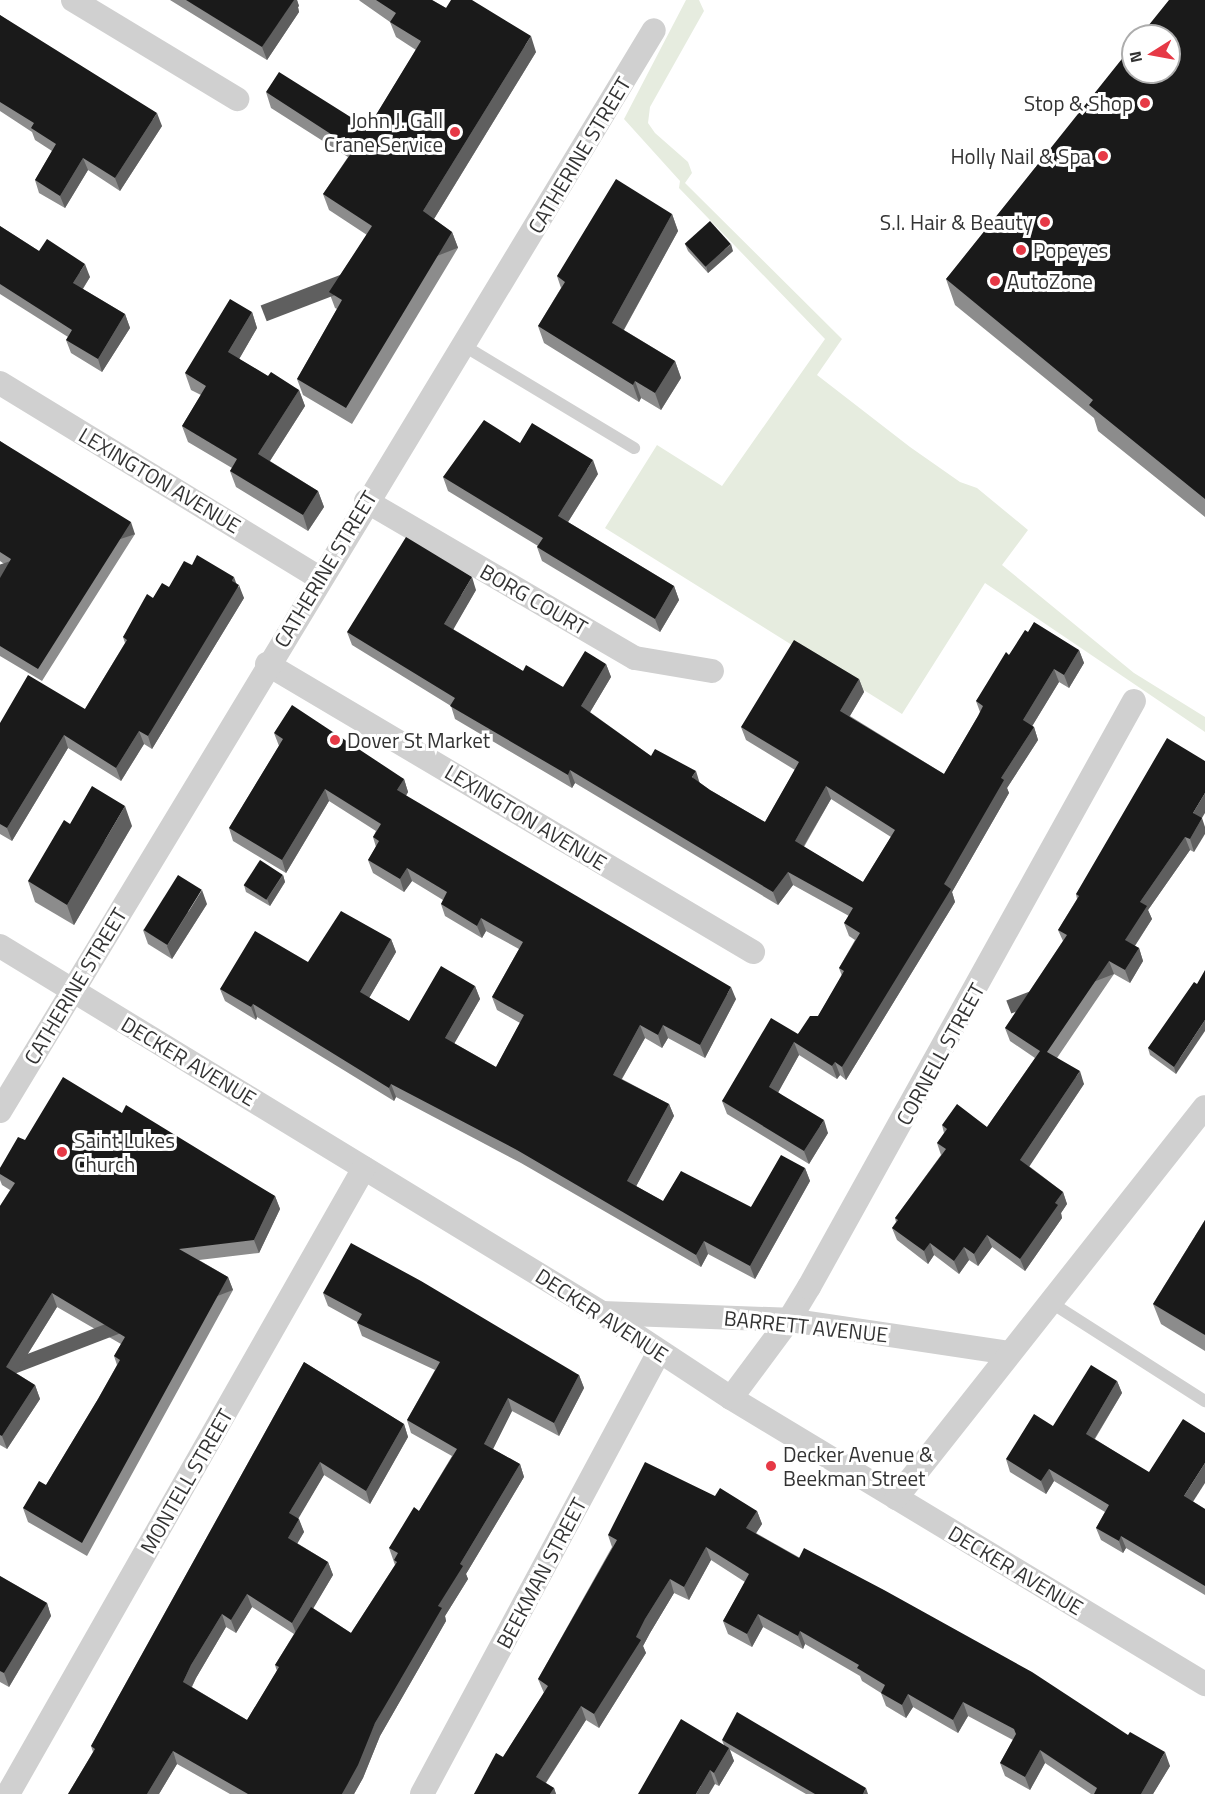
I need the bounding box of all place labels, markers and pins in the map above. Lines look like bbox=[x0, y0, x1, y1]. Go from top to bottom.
place label: Stop & Shop bbox=[1024, 90, 1133, 116]
marker: Stop & Shop bbox=[1138, 96, 1152, 110]
place label: John J. Gall Crane Service bbox=[324, 107, 443, 157]
marker: John J. Gall Crane Service bbox=[448, 125, 462, 139]
place label: Holly Nail & Spa bbox=[951, 143, 1091, 169]
marker: Holly Nail & Spa bbox=[1096, 149, 1110, 163]
place label: S.I. Hair & Beauty bbox=[880, 209, 1033, 235]
marker: S.I. Hair & Beauty bbox=[1038, 215, 1052, 229]
place label: Popeyes bbox=[1033, 237, 1108, 263]
marker: Popeyes bbox=[1014, 243, 1028, 257]
place label: AutoZone bbox=[1007, 268, 1093, 294]
marker: AutoZone bbox=[988, 274, 1002, 288]
place label: Dover St Market bbox=[347, 727, 490, 753]
marker: Dover St Market bbox=[328, 733, 342, 747]
place label: Saint Lukes Church bbox=[74, 1127, 175, 1177]
marker: Saint Lukes Church bbox=[55, 1145, 69, 1159]
place label: Decker Avenue & Beekman Street bbox=[783, 1441, 933, 1491]
marker: Decker Avenue & Beekman Street bbox=[764, 1459, 778, 1473]

